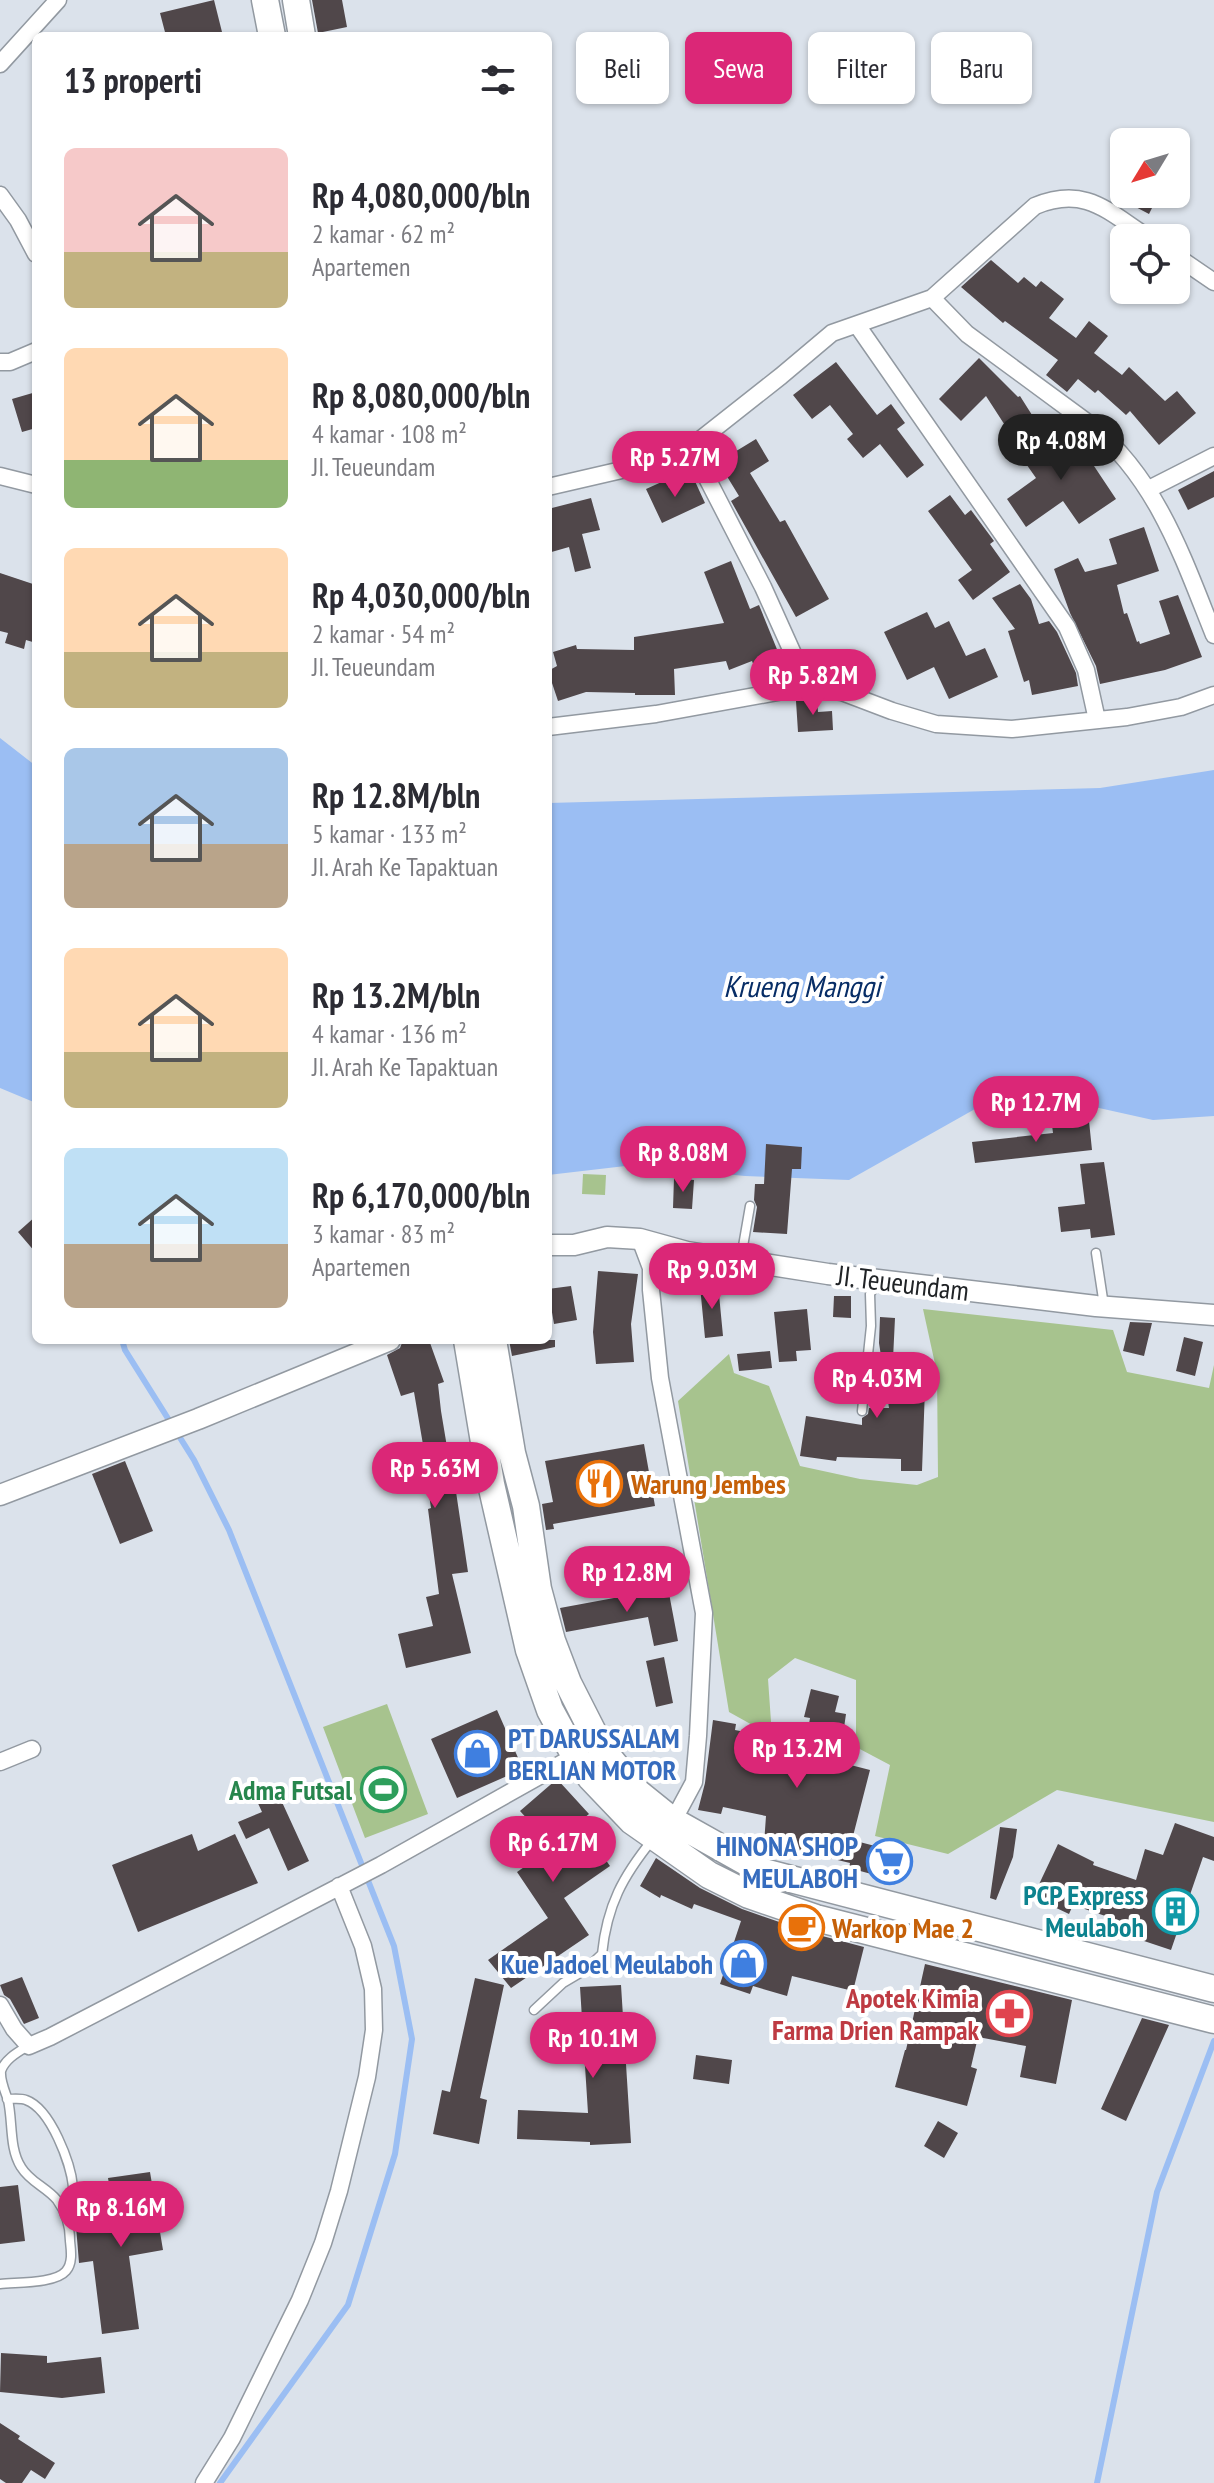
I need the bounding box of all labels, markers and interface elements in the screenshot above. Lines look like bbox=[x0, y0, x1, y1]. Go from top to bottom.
chip: Beli bbox=[576, 32, 669, 104]
chip: Sewa bbox=[685, 32, 792, 104]
chip: Filter bbox=[808, 32, 915, 104]
chip: Baru bbox=[931, 32, 1032, 104]
text: 13 properti bbox=[64, 58, 202, 102]
icon: filters bbox=[476, 58, 520, 102]
north arrow bbox=[1110, 128, 1190, 208]
map controls bbox=[1110, 128, 1190, 304]
text: Rp 4,080,000/bln bbox=[312, 173, 530, 217]
icon: home bbox=[128, 180, 224, 276]
text: 2 kamar · 62 m² bbox=[312, 217, 455, 250]
button: locate bbox=[1110, 224, 1190, 304]
text: Apartemen bbox=[312, 250, 411, 283]
text: Rp 8,080,000/bln bbox=[312, 373, 530, 417]
icon: home bbox=[128, 380, 224, 476]
pin: Rp 4.08M bbox=[978, 414, 1144, 482]
text: 4 kamar · 108 m² bbox=[312, 417, 467, 450]
text: Rp 4.08M bbox=[1016, 423, 1106, 456]
pin: Rp 5.27M bbox=[592, 431, 758, 499]
text: Rp 5.27M bbox=[630, 440, 720, 473]
text: JI. Teueundam bbox=[312, 450, 435, 483]
text: Rp 4,030,000/bln bbox=[312, 573, 530, 617]
icon: home bbox=[128, 580, 224, 676]
text: 2 kamar · 54 m² bbox=[312, 617, 455, 650]
pin: Rp 5.82M bbox=[730, 649, 896, 717]
text: JI. Teueundam bbox=[312, 650, 435, 683]
text: Rp 5.82M bbox=[768, 658, 858, 691]
text: Rp 12.8M/bln bbox=[312, 773, 480, 817]
icon: home bbox=[128, 780, 224, 876]
text: 5 kamar · 133 m² bbox=[312, 817, 467, 850]
text: JI. Arah Ke Tapaktuan bbox=[312, 850, 498, 883]
water label: Krueng Manggi bbox=[724, 966, 884, 1005]
text: Rp 13.2M/bln bbox=[312, 973, 480, 1017]
icon: home bbox=[128, 980, 224, 1076]
text: 4 kamar · 136 m² bbox=[312, 1017, 467, 1050]
text: JI. Arah Ke Tapaktuan bbox=[312, 1050, 498, 1083]
pin: Rp 12.7M bbox=[953, 1076, 1119, 1144]
text: Rp 12.7M bbox=[991, 1085, 1081, 1118]
pin: Rp 8.08M bbox=[600, 1126, 766, 1194]
text: Rp 8.08M bbox=[638, 1135, 728, 1168]
text: Rp 6,170,000/bln bbox=[312, 1173, 530, 1217]
icon: home bbox=[128, 1180, 224, 1276]
text: 3 kamar · 83 m² bbox=[312, 1217, 455, 1250]
pin: Rp 9.03M bbox=[629, 1243, 795, 1311]
text: Apartemen bbox=[312, 1250, 411, 1283]
text: Rp 9.03M bbox=[667, 1252, 757, 1285]
street label: JI. Teueundam bbox=[834, 1256, 971, 1309]
pin: Rp 4.03M bbox=[794, 1352, 960, 1420]
text: Rp 4.03M bbox=[832, 1361, 922, 1394]
pin: Rp 5.63M bbox=[352, 1442, 518, 1510]
text: Rp 5.63M bbox=[390, 1451, 480, 1484]
restaurant icon: Warung Jembes bbox=[576, 1460, 624, 1508]
place label: Warung Jembes bbox=[630, 1465, 786, 1502]
pin: Rp 12.8M bbox=[544, 1546, 710, 1614]
text: Rp 12.8M bbox=[582, 1555, 672, 1588]
place label: PT DARUSSALAM BERLIAN MOTOR bbox=[508, 1719, 680, 1788]
pin: Rp 13.2M bbox=[714, 1722, 880, 1790]
shop icon: PT DARUSSALAM BERLIAN MOTOR bbox=[453, 1730, 501, 1778]
text: Rp 13.2M bbox=[752, 1731, 842, 1764]
sports icon: Adma Futsal bbox=[359, 1766, 407, 1814]
place label: Adma Futsal bbox=[228, 1771, 352, 1808]
pin: Rp 6.17M bbox=[470, 1816, 636, 1884]
text: Rp 6.17M bbox=[508, 1825, 598, 1858]
place label: HINONA SHOP MEULABOH bbox=[716, 1827, 858, 1896]
supermarket icon: HINONA SHOP MEULABOH bbox=[865, 1838, 913, 1886]
place label: PCP Express Meulaboh bbox=[1023, 1876, 1144, 1945]
building icon: PCP Express Meulaboh bbox=[1151, 1887, 1199, 1935]
cafe icon: Warkop Mae 2 bbox=[777, 1904, 825, 1952]
place label: Warkop Mae 2 bbox=[831, 1909, 974, 1946]
shop icon: Kue Jadoel Meulaboh bbox=[720, 1940, 768, 1988]
place label: Kue Jadoel Meulaboh bbox=[501, 1945, 713, 1982]
place label: Apotek Kimia Farma Drien Rampak bbox=[772, 1979, 979, 2048]
pharmacy icon: Apotek Kimia Farma Drien Rampak bbox=[986, 1990, 1034, 2038]
pin: Rp 10.1M bbox=[510, 2012, 676, 2080]
text: Rp 10.1M bbox=[548, 2021, 638, 2054]
pin: Rp 8.16M bbox=[38, 2181, 204, 2249]
text: Rp 8.16M bbox=[76, 2190, 166, 2223]

